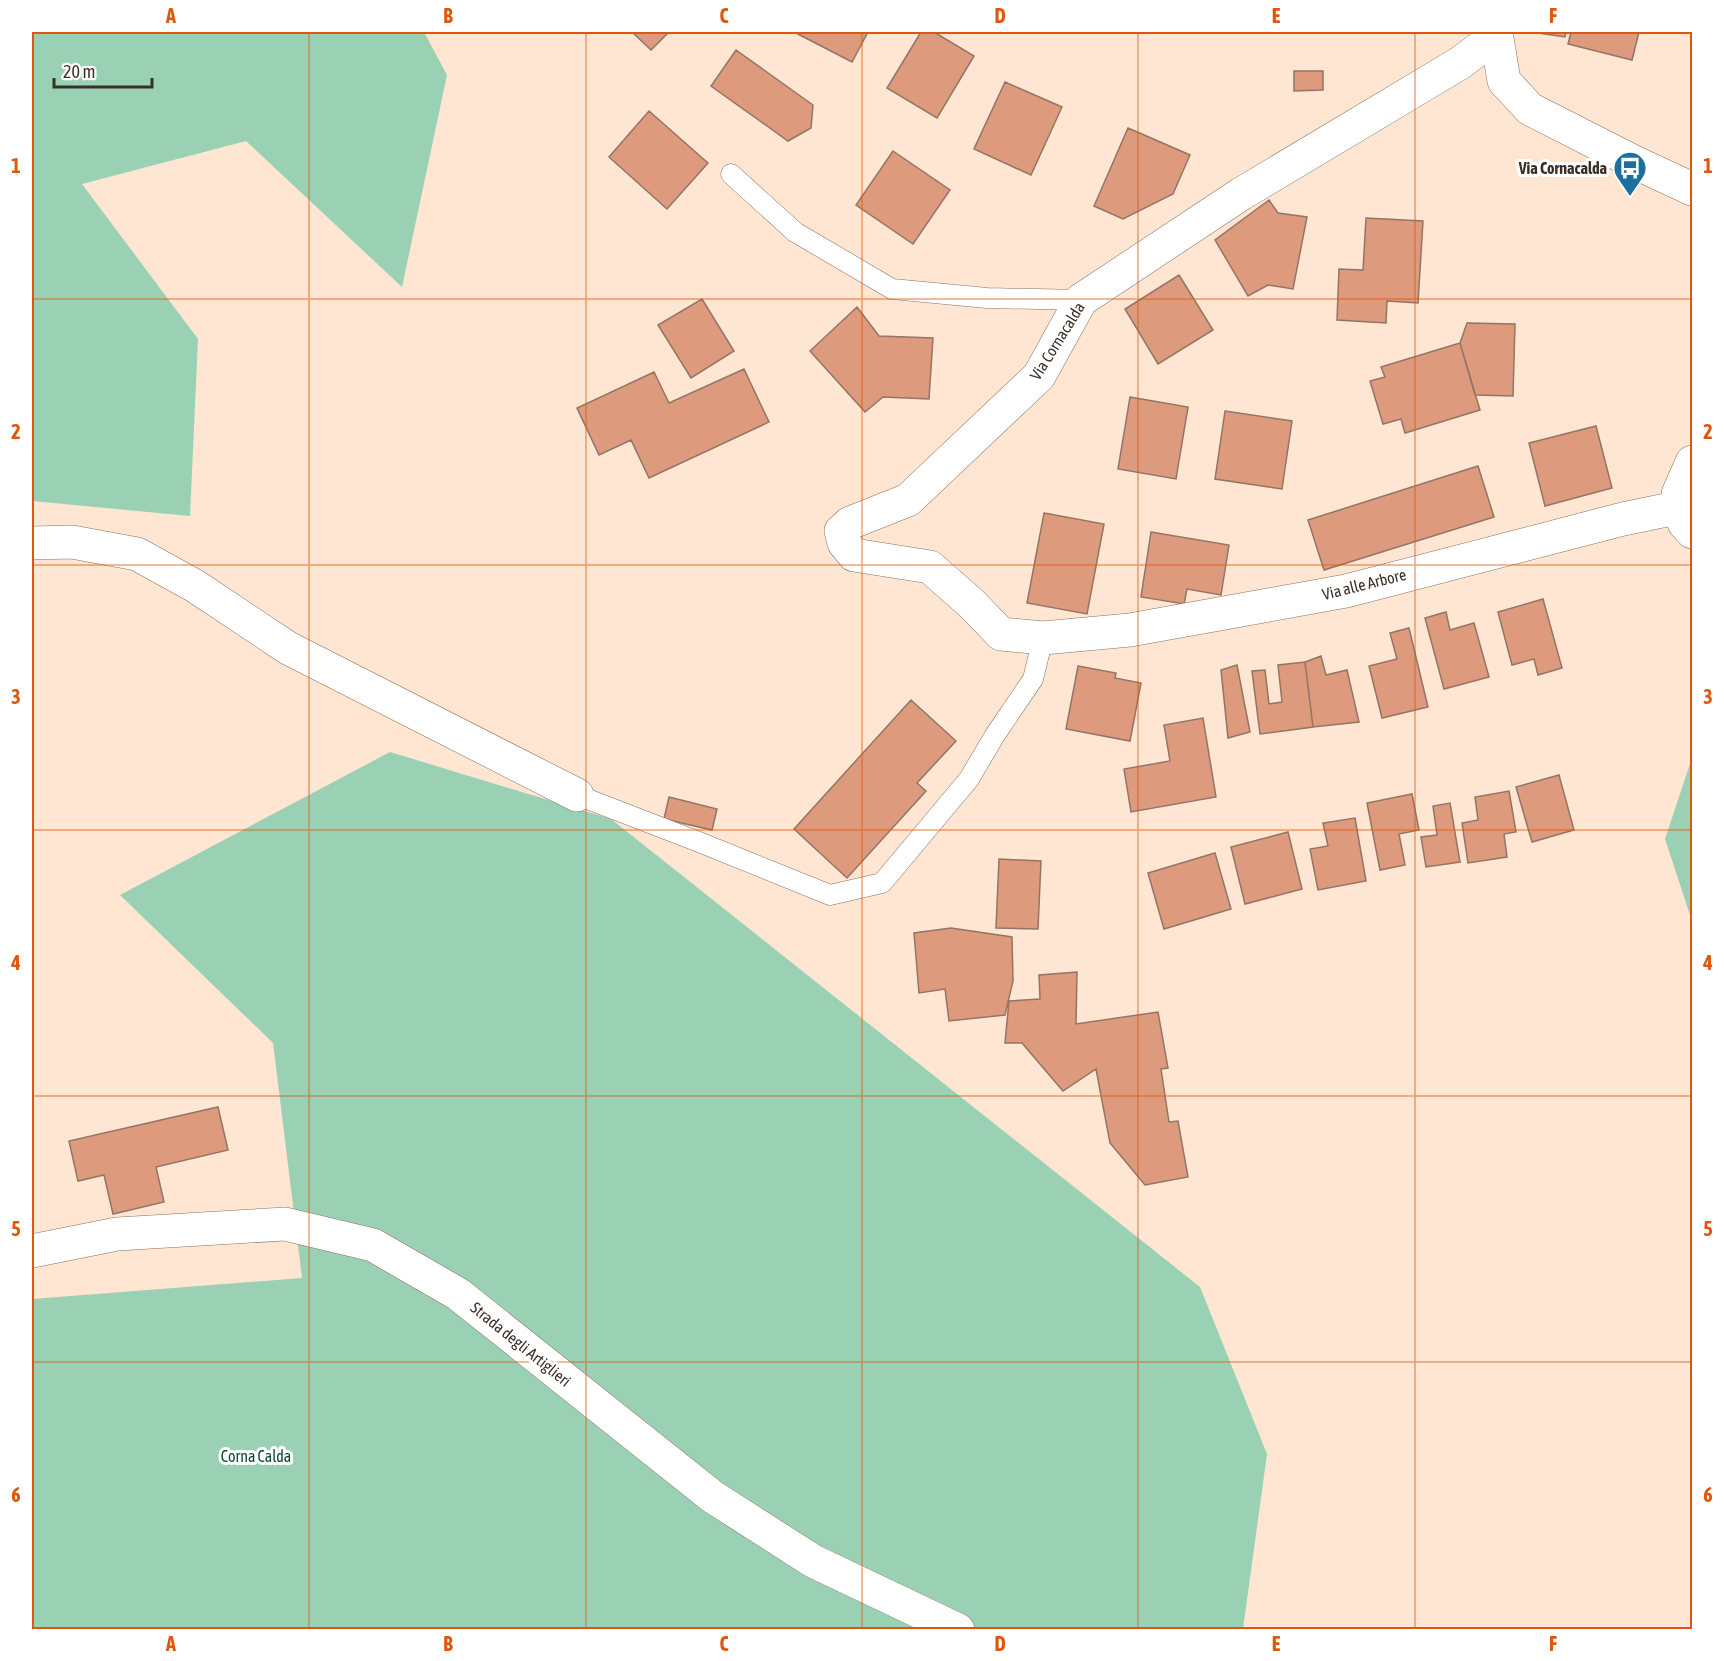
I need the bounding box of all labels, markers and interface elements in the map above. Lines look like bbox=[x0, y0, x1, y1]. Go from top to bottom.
text: A bbox=[165, 4, 176, 27]
text: B bbox=[443, 4, 453, 27]
text: C bbox=[720, 4, 729, 27]
text: D bbox=[994, 4, 1006, 27]
text: E bbox=[1272, 4, 1281, 27]
text: F bbox=[1549, 4, 1557, 27]
scale bar bbox=[54, 51, 152, 89]
text: 20 m bbox=[63, 61, 95, 82]
bus stop icon: Via Cornacalda bbox=[1612, 150, 1648, 197]
text: 1 bbox=[11, 154, 21, 177]
text: 1 bbox=[1703, 154, 1713, 177]
place label: Via Cornacalda bbox=[1518, 159, 1607, 177]
street label: Via Cornacalda bbox=[1026, 299, 1088, 383]
text: 2 bbox=[11, 420, 21, 443]
text: 2 bbox=[1703, 420, 1713, 443]
street label: Via alle Arbore bbox=[1320, 565, 1408, 603]
text: 3 bbox=[11, 685, 21, 708]
text: 3 bbox=[1703, 685, 1713, 708]
text: 4 bbox=[10, 951, 21, 974]
text: 4 bbox=[1702, 951, 1713, 974]
text: 5 bbox=[11, 1217, 21, 1240]
text: 5 bbox=[1703, 1217, 1713, 1240]
street label: Strada degli Artiglieri bbox=[467, 1298, 575, 1391]
park label: Corna Calda bbox=[221, 1447, 291, 1465]
text: 6 bbox=[11, 1483, 21, 1506]
text: 6 bbox=[1703, 1483, 1713, 1506]
text: A bbox=[165, 1632, 176, 1655]
text: B bbox=[443, 1632, 453, 1655]
text: C bbox=[720, 1632, 729, 1655]
text: D bbox=[994, 1632, 1006, 1655]
text: E bbox=[1272, 1632, 1281, 1655]
text: F bbox=[1549, 1632, 1557, 1655]

